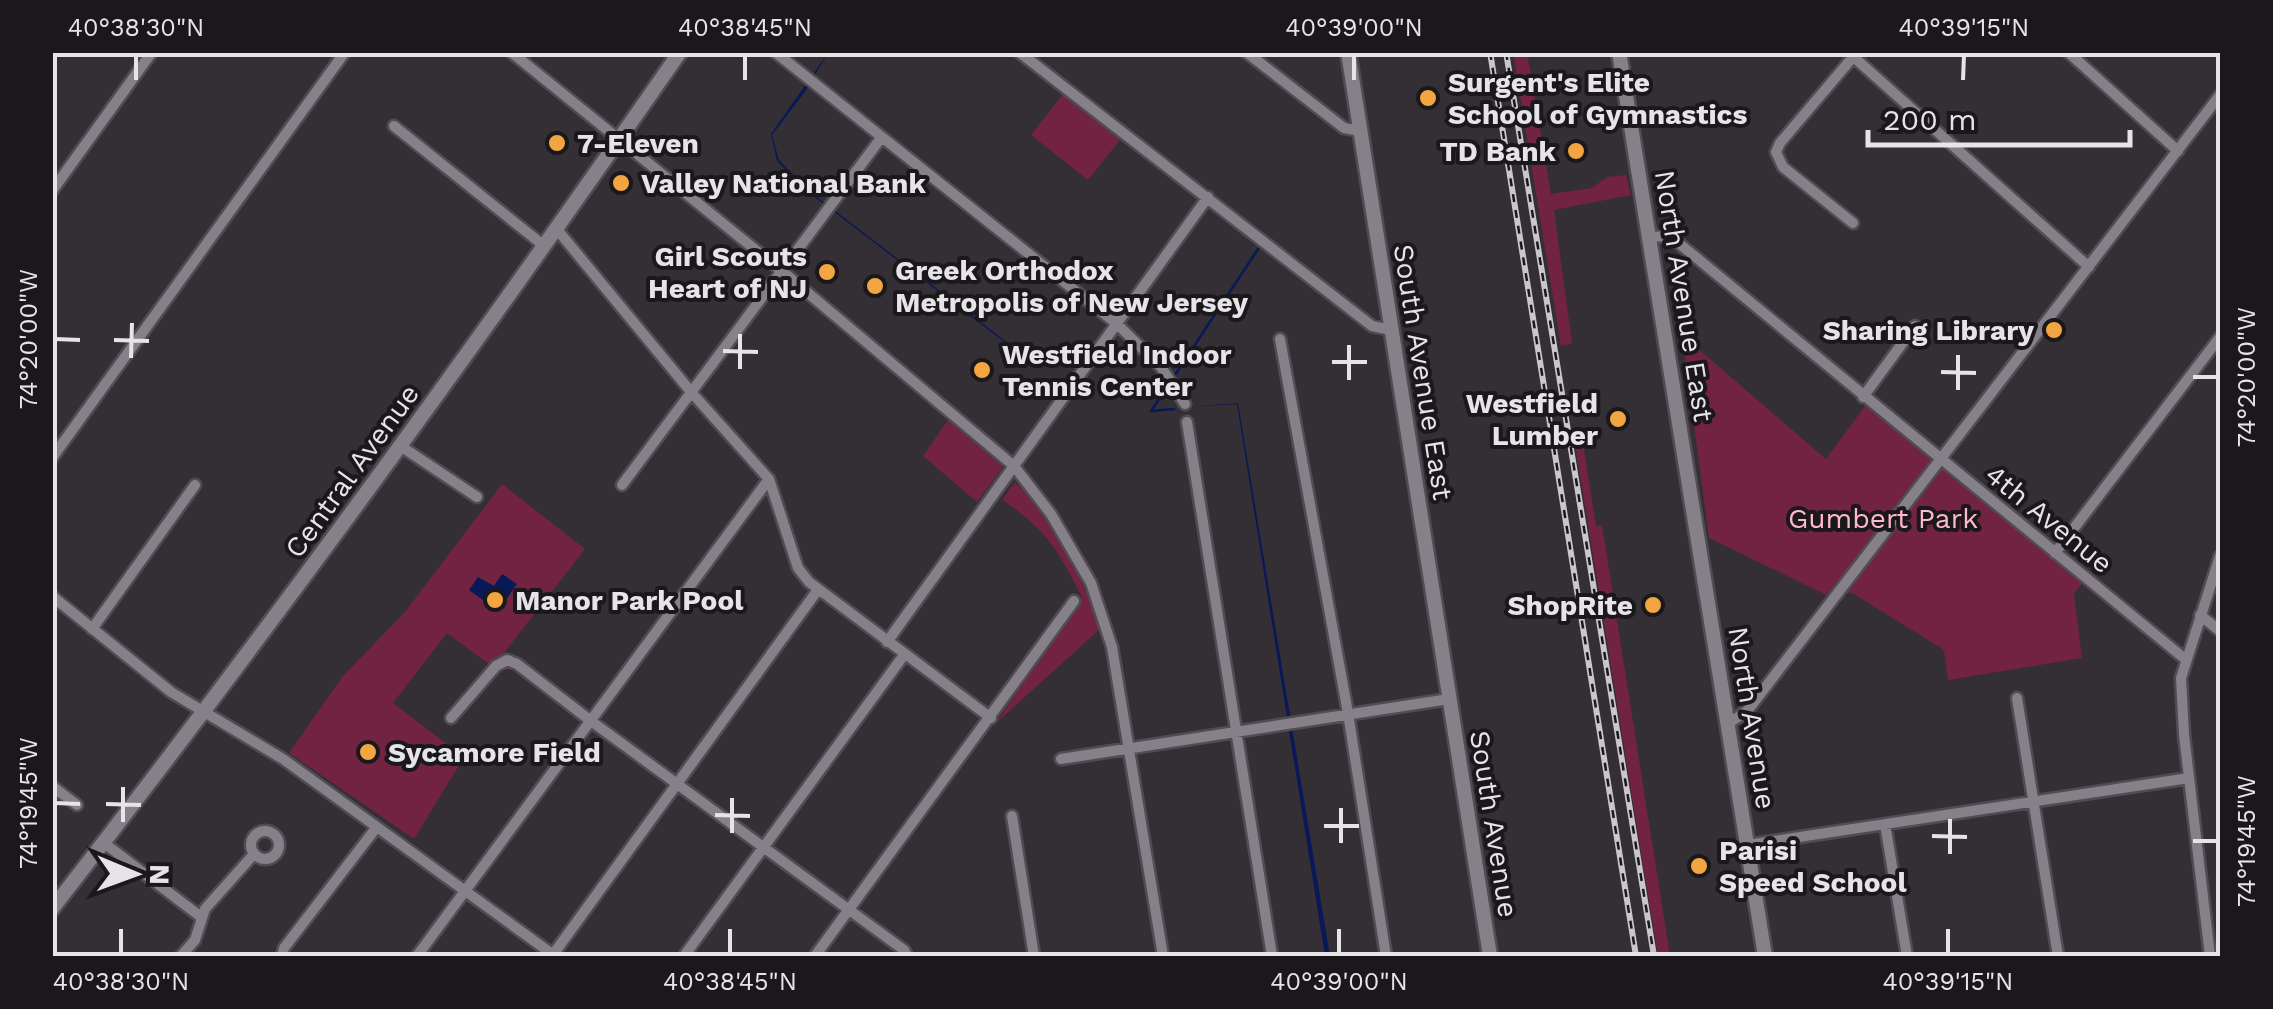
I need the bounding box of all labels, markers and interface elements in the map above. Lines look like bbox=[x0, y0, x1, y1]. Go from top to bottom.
text: 40°38'30"N bbox=[68, 13, 204, 42]
text: 40°38'45"N bbox=[678, 13, 812, 42]
text: 40°39'00"N bbox=[1285, 13, 1423, 42]
text: 40°39'15"N bbox=[1899, 13, 2029, 42]
place label: Surgent's Elite School of Gymnastics bbox=[1448, 66, 1747, 131]
scale bar bbox=[1868, 85, 2130, 147]
marker: Surgent's Elite School of Gymnastics bbox=[1417, 87, 1439, 109]
text: 200 m bbox=[1883, 102, 1977, 137]
place label: 7-Eleven bbox=[577, 127, 699, 160]
marker: 7-Eleven bbox=[546, 132, 568, 154]
place label: TD Bank bbox=[1439, 135, 1557, 168]
marker: TD Bank bbox=[1565, 140, 1587, 162]
place label: Valley National Bank bbox=[641, 167, 926, 200]
street label: North Avenue East bbox=[1648, 168, 1720, 424]
marker: Valley National Bank bbox=[610, 172, 632, 194]
place label: Girl Scouts Heart of NJ bbox=[648, 240, 807, 305]
street label: South Avenue East bbox=[1386, 242, 1460, 502]
place label: Greek Orthodox Metropolis of New Jersey bbox=[895, 254, 1248, 319]
marker: Girl Scouts Heart of NJ bbox=[816, 261, 838, 283]
text: 74°20'00"W bbox=[14, 269, 43, 409]
marker: Greek Orthodox Metropolis of New Jersey bbox=[864, 275, 886, 297]
text: 74°20'00"W bbox=[2232, 307, 2261, 447]
place label: Sharing Library bbox=[1823, 314, 2034, 347]
marker: Sharing Library bbox=[2043, 319, 2065, 341]
place label: Westfield Indoor Tennis Center bbox=[1002, 338, 1232, 403]
marker: Westfield Indoor Tennis Center bbox=[971, 359, 993, 381]
street label: Central Avenue bbox=[278, 378, 426, 564]
place label: Westfield Lumber bbox=[1466, 387, 1598, 452]
marker: Westfield Lumber bbox=[1607, 408, 1629, 430]
street label: 4th Avenue bbox=[1979, 458, 2119, 580]
park label: Gumbert Park bbox=[1788, 502, 1978, 535]
place label: Manor Park Pool bbox=[515, 584, 744, 617]
marker: Manor Park Pool bbox=[484, 589, 506, 611]
place label: ShopRite bbox=[1508, 589, 1633, 622]
marker: ShopRite bbox=[1642, 594, 1664, 616]
street label: North Avenue bbox=[1721, 624, 1783, 812]
street label: South Avenue bbox=[1463, 728, 1525, 920]
place label: Sycamore Field bbox=[388, 736, 601, 769]
text: 74°19'45"W bbox=[14, 737, 43, 869]
marker: Sycamore Field bbox=[357, 741, 379, 763]
text: 74°19'45"W bbox=[2232, 775, 2261, 907]
north arrow bbox=[85, 824, 185, 924]
place label: Parisi Speed School bbox=[1719, 834, 1907, 899]
marker: Parisi Speed School bbox=[1688, 855, 1710, 877]
text: N bbox=[143, 864, 176, 885]
text: 40°38'30"N bbox=[53, 967, 189, 996]
text: 40°38'45"N bbox=[663, 967, 797, 996]
text: 40°39'00"N bbox=[1270, 967, 1408, 996]
text: 40°39'15"N bbox=[1883, 967, 2013, 996]

